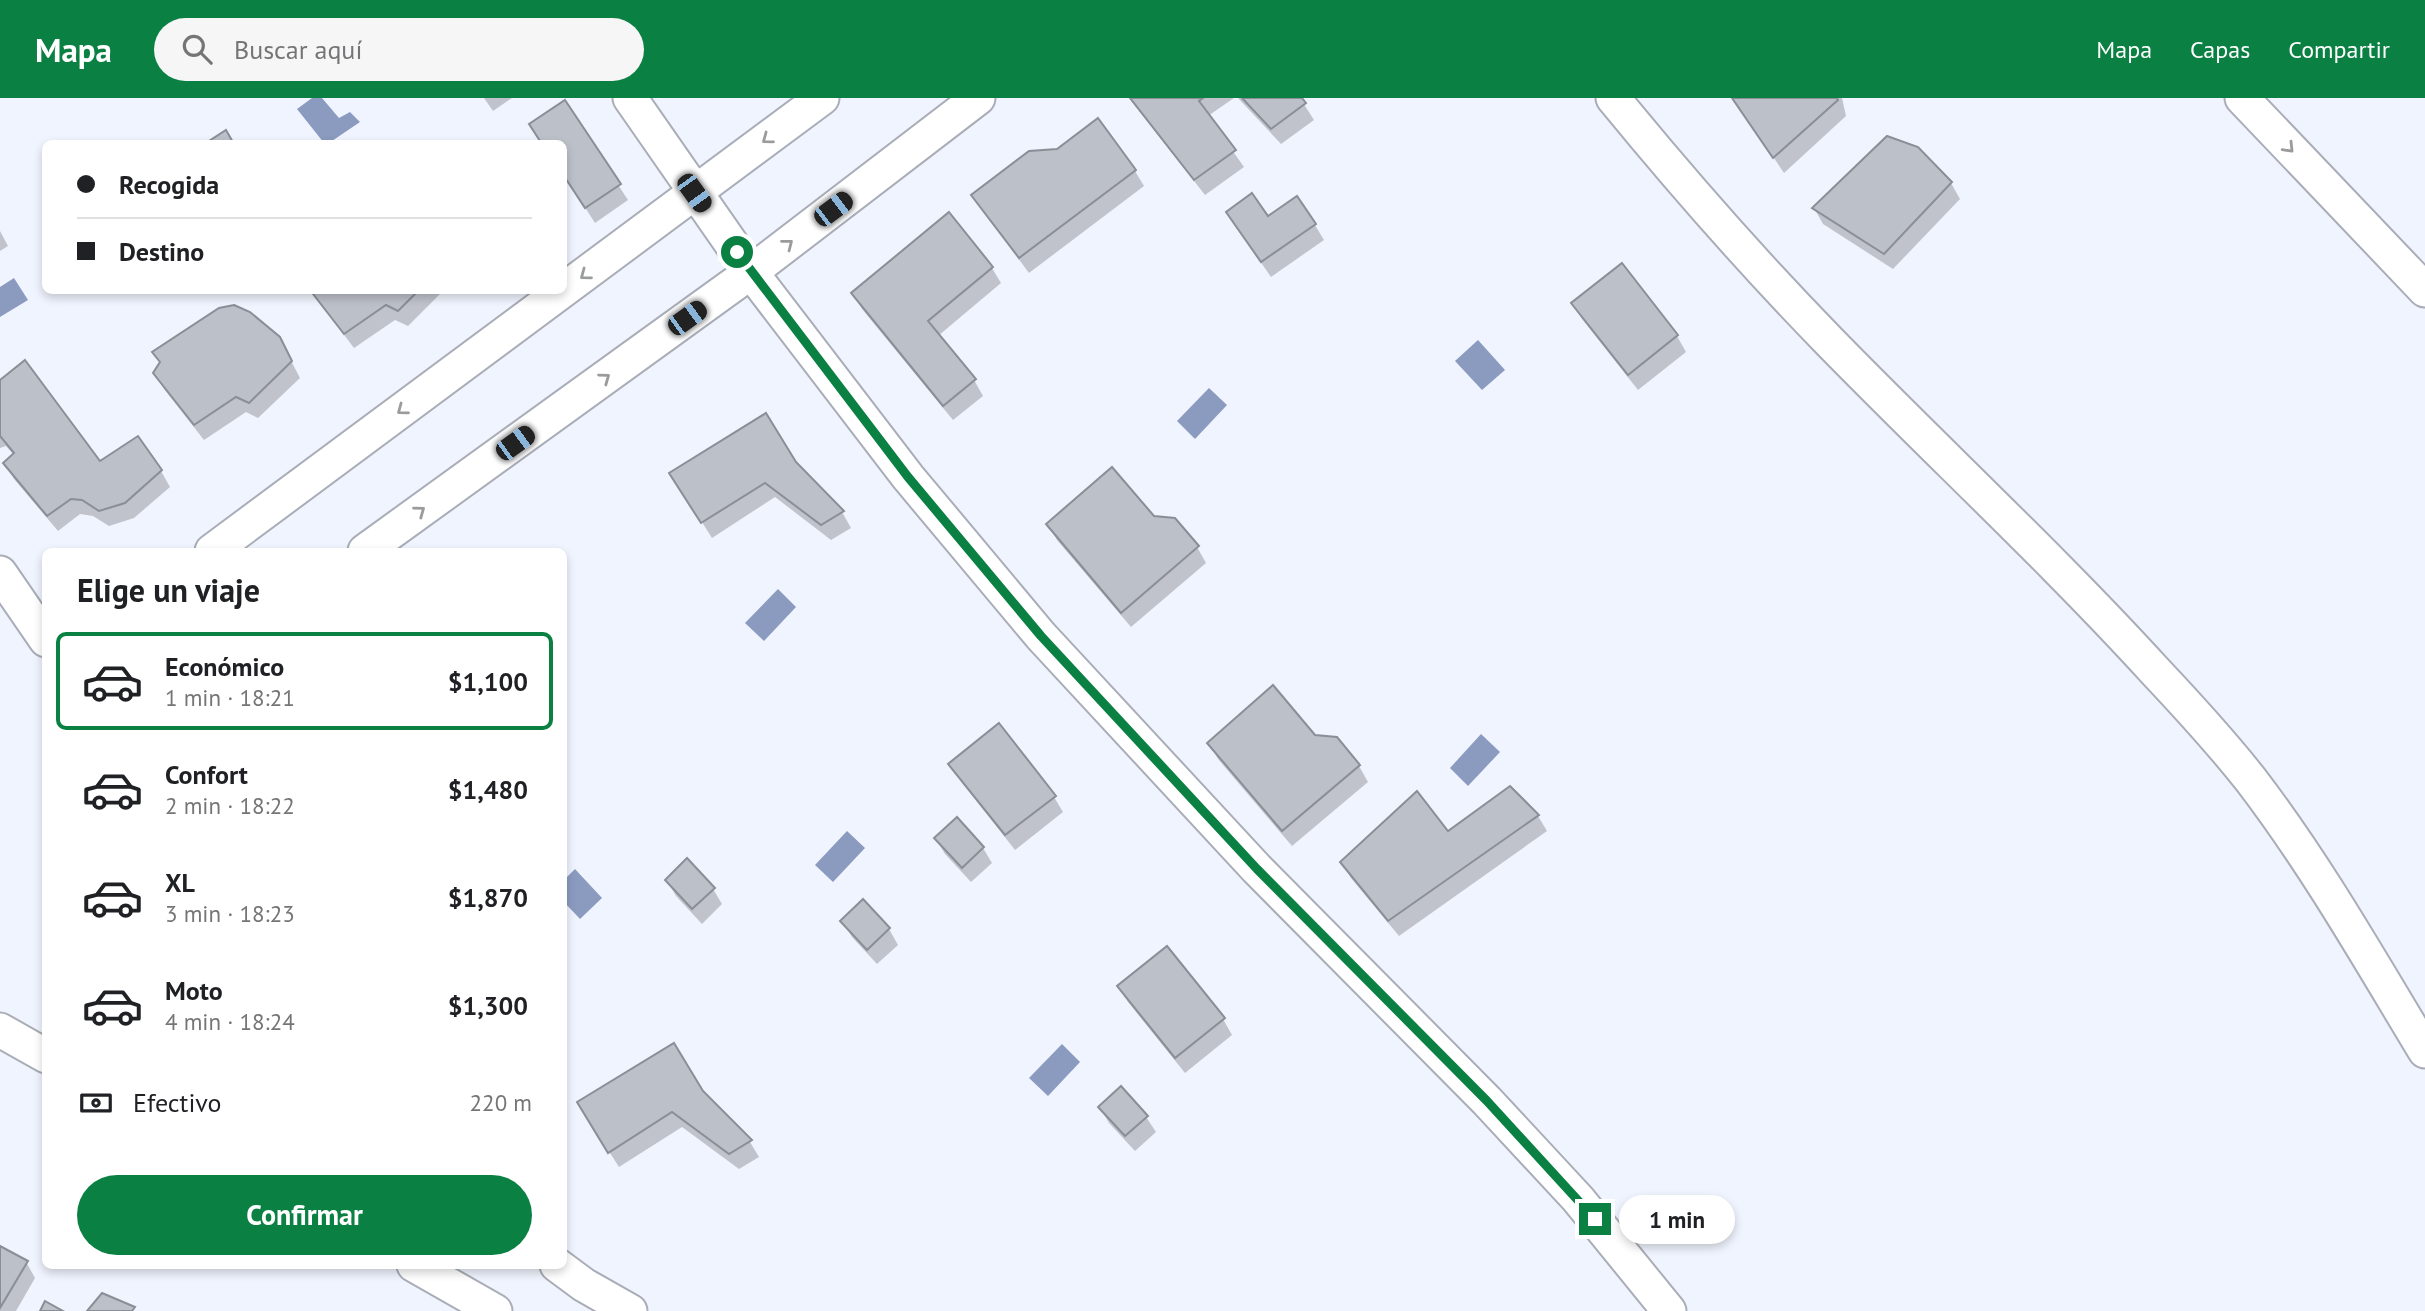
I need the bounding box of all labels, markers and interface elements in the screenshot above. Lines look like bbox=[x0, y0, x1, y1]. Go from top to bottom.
search box bbox=[154, 18, 644, 81]
text: Mapa bbox=[35, 28, 112, 71]
icon: search bbox=[178, 30, 216, 68]
text: Buscar aquí bbox=[234, 33, 362, 66]
text: Mapa bbox=[2096, 34, 2152, 65]
text: Capas bbox=[2190, 34, 2250, 65]
text: Compartir bbox=[2288, 34, 2390, 65]
one-way arrow bbox=[762, 131, 775, 143]
one-way arrow bbox=[2281, 139, 2294, 152]
text: Recogida bbox=[119, 168, 219, 201]
car bbox=[674, 170, 715, 216]
car bbox=[810, 188, 857, 230]
text: Destino bbox=[119, 235, 204, 268]
route start bbox=[721, 236, 753, 268]
one-way arrow bbox=[780, 239, 793, 252]
one-way arrow bbox=[580, 267, 593, 279]
car bbox=[664, 297, 711, 339]
one-way arrow bbox=[597, 374, 609, 386]
one-way arrow bbox=[397, 402, 410, 415]
car bbox=[492, 422, 539, 464]
one-way arrow bbox=[412, 507, 425, 519]
text: Elige un viaje bbox=[77, 569, 260, 611]
icon: car bbox=[81, 650, 144, 713]
text: Económico bbox=[165, 650, 284, 683]
text: $1,100 bbox=[448, 665, 528, 698]
text: 1 min · 18:21 bbox=[165, 683, 295, 712]
icon: car bbox=[81, 758, 144, 821]
text: Confort bbox=[165, 758, 248, 791]
text: $1,480 bbox=[448, 773, 528, 806]
text: 2 min · 18:22 bbox=[165, 791, 295, 820]
icon: car bbox=[81, 866, 144, 929]
text: XL bbox=[165, 866, 195, 899]
text: $1,870 bbox=[448, 881, 528, 914]
text: 3 min · 18:23 bbox=[165, 899, 295, 928]
icon: car bbox=[81, 974, 144, 1037]
text: Moto bbox=[165, 974, 223, 1007]
text: $1,300 bbox=[448, 989, 528, 1022]
text: 4 min · 18:24 bbox=[165, 1007, 295, 1036]
icon: cash bbox=[77, 1084, 115, 1122]
text: Efectivo bbox=[133, 1086, 222, 1119]
text: 220 m bbox=[470, 1088, 532, 1117]
button: Confirmar bbox=[77, 1175, 532, 1255]
callout: 1 min bbox=[1620, 1194, 1735, 1244]
route end bbox=[1579, 1203, 1611, 1235]
text: 1 min bbox=[1649, 1205, 1705, 1234]

